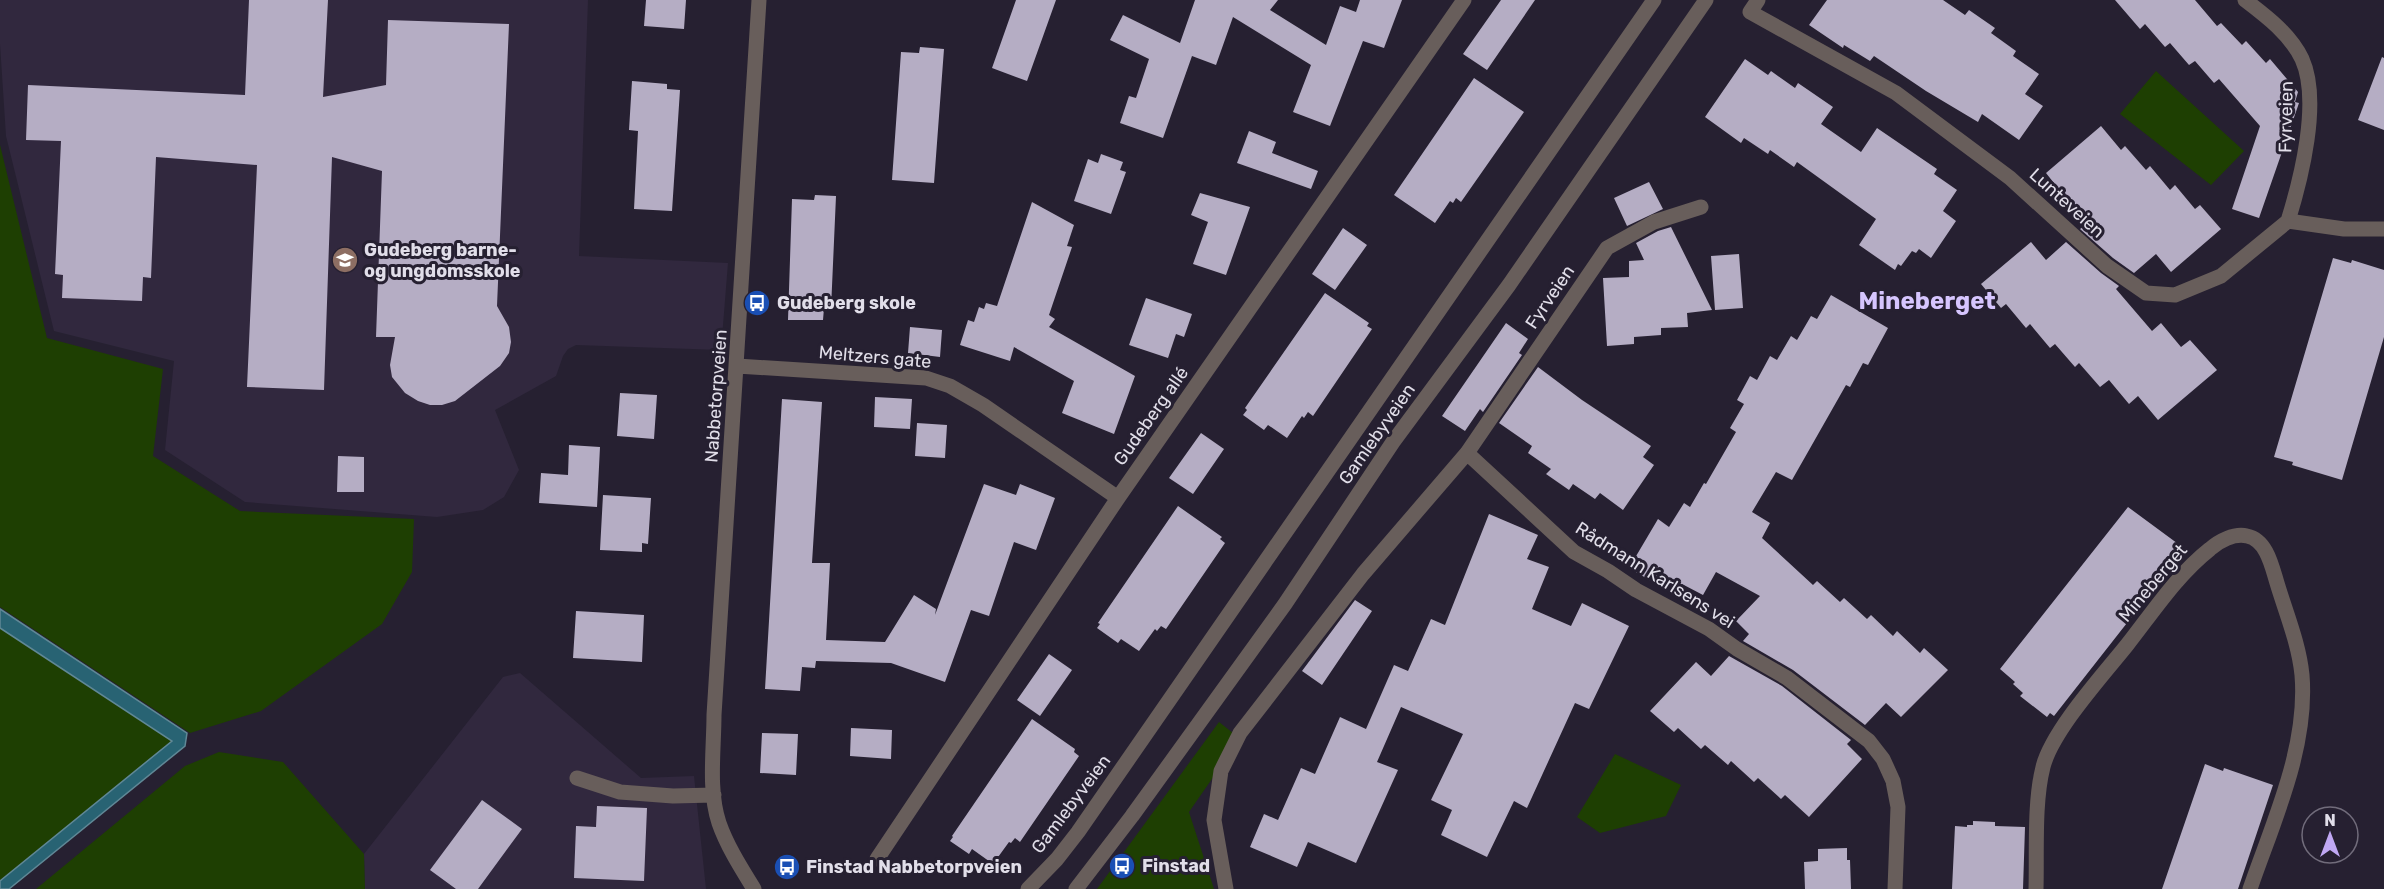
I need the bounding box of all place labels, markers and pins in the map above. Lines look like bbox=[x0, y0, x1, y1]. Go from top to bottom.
place label: Gudeberg barne- og ungdomsskole bbox=[364, 239, 521, 282]
school or university icon: Gudeberg barne- og ungdomsskole bbox=[330, 245, 360, 275]
bus stop icon: Gudeberg skole bbox=[742, 288, 772, 318]
place label: Gudeberg skole bbox=[777, 292, 916, 314]
bus stop icon: Finstad bbox=[1107, 851, 1137, 881]
bus stop icon: Finstad Nabbetorpveien bbox=[772, 852, 802, 882]
place label: Finstad bbox=[1142, 855, 1210, 877]
place label: Finstad Nabbetorpveien bbox=[806, 856, 1022, 878]

